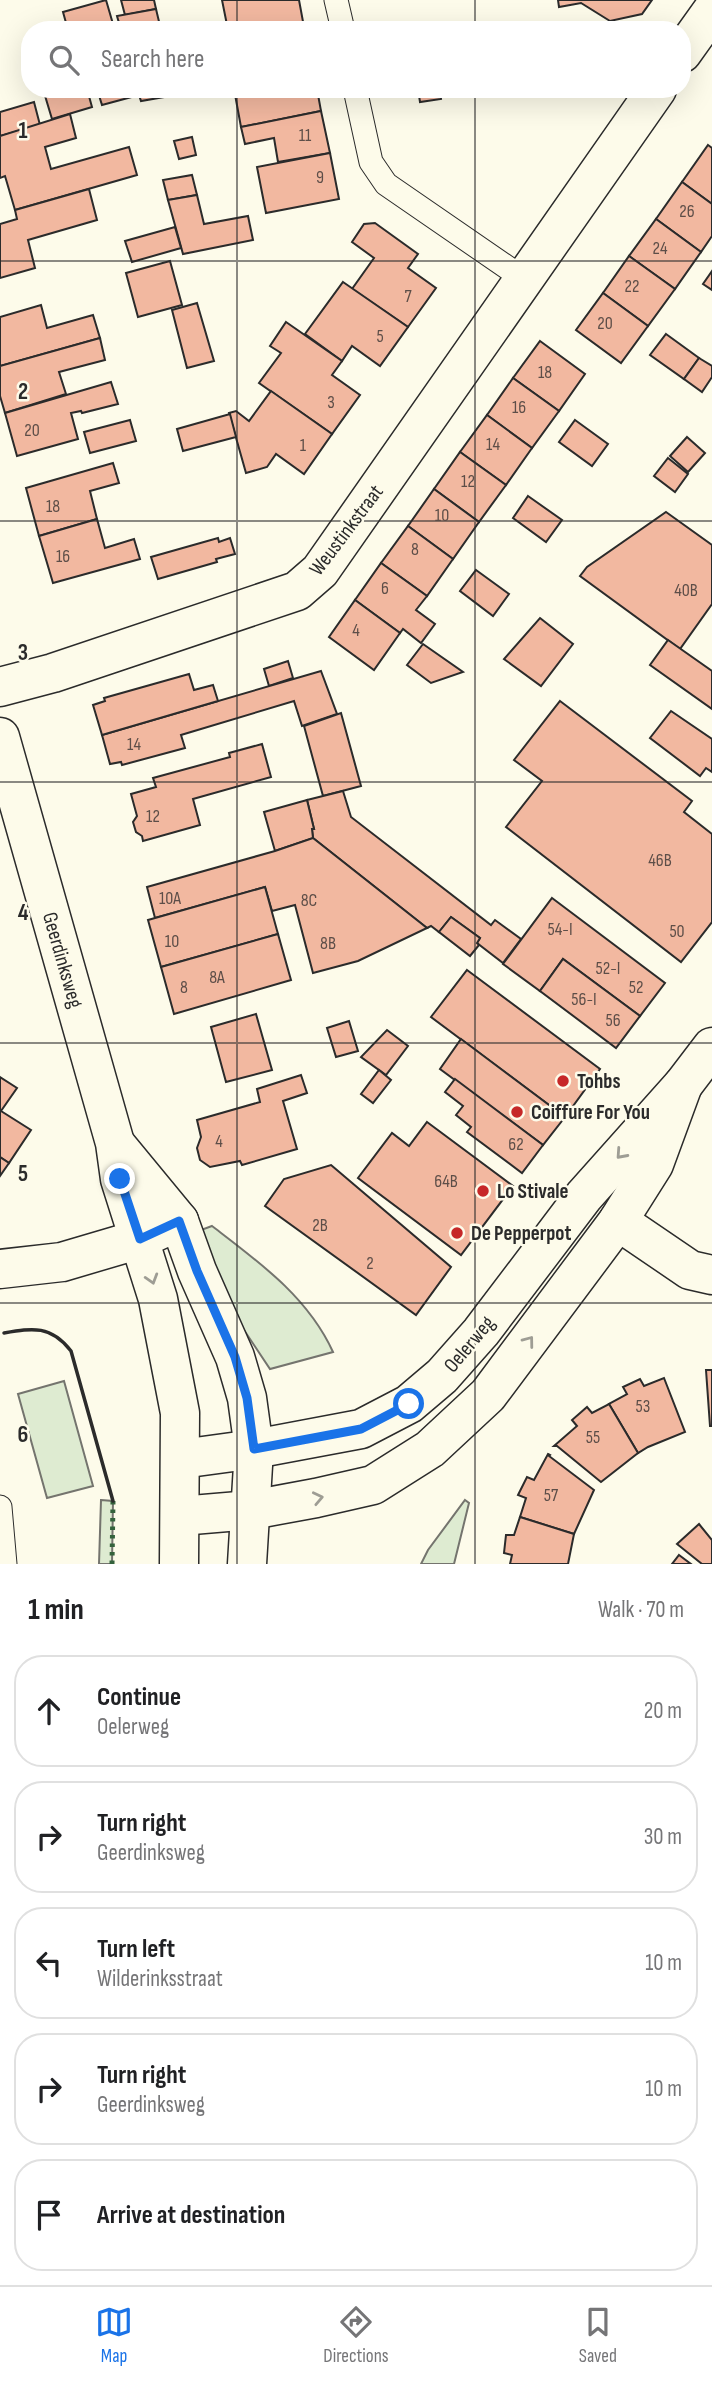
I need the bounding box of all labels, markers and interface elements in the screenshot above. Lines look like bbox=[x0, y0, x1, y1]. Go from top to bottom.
search box bbox=[21, 21, 691, 98]
icon: search bbox=[45, 41, 83, 79]
text: Search here bbox=[101, 44, 204, 75]
text: 1 bbox=[18, 117, 28, 145]
house number: 11 bbox=[299, 125, 312, 146]
house number: 9 bbox=[316, 167, 324, 188]
house number: 26 bbox=[679, 201, 695, 222]
house number: 24 bbox=[653, 238, 668, 259]
house number: 22 bbox=[625, 276, 639, 297]
house number: 7 bbox=[404, 286, 412, 307]
house number: 20 bbox=[597, 313, 613, 334]
house number: 5 bbox=[376, 326, 384, 347]
house number: 18 bbox=[538, 362, 552, 383]
text: 2 bbox=[18, 378, 28, 406]
house number: 3 bbox=[327, 392, 335, 413]
house number: 16 bbox=[512, 397, 526, 418]
house number: 20 bbox=[24, 420, 40, 441]
house number: 14 bbox=[486, 434, 500, 455]
house number: 1 bbox=[300, 435, 307, 456]
house number: 12 bbox=[461, 471, 475, 492]
street label: Weustinkstraat bbox=[304, 480, 389, 581]
house number: 18 bbox=[46, 496, 60, 517]
house number: 10 bbox=[435, 505, 449, 526]
house number: 8 bbox=[411, 539, 419, 560]
house number: 16 bbox=[56, 546, 70, 567]
house number: 6 bbox=[381, 578, 389, 599]
house number: 40B bbox=[674, 580, 698, 601]
house number: 4 bbox=[352, 620, 360, 641]
text: 3 bbox=[18, 639, 28, 667]
house number: 14 bbox=[127, 734, 141, 755]
house number: 12 bbox=[146, 806, 160, 827]
house number: 46B bbox=[648, 850, 672, 871]
house number: 10A bbox=[159, 888, 181, 909]
house number: 8C bbox=[301, 890, 317, 911]
text: 4 bbox=[18, 899, 29, 927]
street label: Geerdinksweg bbox=[37, 909, 88, 1011]
house number: 54-I bbox=[547, 919, 573, 940]
house number: 50 bbox=[669, 921, 685, 942]
house number: 10 bbox=[165, 931, 179, 952]
house number: 8B bbox=[320, 933, 336, 954]
house number: 52-I bbox=[596, 958, 620, 979]
house number: 8A bbox=[209, 967, 225, 988]
house number: 8 bbox=[180, 977, 188, 998]
house number: 52 bbox=[629, 977, 643, 998]
house number: 56-I bbox=[571, 989, 597, 1010]
house number: 56 bbox=[605, 1010, 621, 1031]
place label: Tohbs bbox=[577, 1069, 621, 1094]
marker: Tohbs bbox=[555, 1073, 571, 1089]
place label: Coiffure For You bbox=[531, 1100, 650, 1125]
marker: Coiffure For You bbox=[509, 1104, 525, 1120]
house number: 4 bbox=[215, 1131, 223, 1152]
house number: 62 bbox=[508, 1134, 524, 1155]
one-way arrow bbox=[617, 1146, 629, 1159]
text: 5 bbox=[18, 1160, 28, 1188]
route end bbox=[104, 1163, 135, 1194]
house number: 64B bbox=[434, 1171, 458, 1192]
place label: Lo Stivale bbox=[497, 1179, 569, 1204]
marker: Lo Stivale bbox=[475, 1183, 491, 1199]
house number: 2B bbox=[312, 1215, 328, 1236]
place label: De Pepperpot bbox=[471, 1221, 571, 1246]
marker: De Pepperpot bbox=[449, 1225, 465, 1241]
house number: 2 bbox=[366, 1253, 374, 1274]
one-way arrow bbox=[144, 1273, 159, 1285]
street label: Oelerweg bbox=[439, 1311, 500, 1378]
one-way arrow bbox=[520, 1336, 533, 1348]
route start bbox=[393, 1388, 424, 1419]
house number: 53 bbox=[636, 1396, 650, 1417]
text: 6 bbox=[18, 1421, 28, 1449]
house number: 55 bbox=[586, 1427, 600, 1448]
house number: 57 bbox=[544, 1485, 559, 1506]
one-way arrow bbox=[312, 1491, 324, 1506]
text: 1 min bbox=[28, 1592, 84, 1628]
text: Walk · 70 m bbox=[598, 1596, 684, 1624]
text: Continue bbox=[97, 1682, 181, 1713]
icon: ahead bbox=[30, 1692, 68, 1730]
text: 20 m bbox=[644, 1697, 682, 1725]
text: Oelerweg bbox=[97, 1713, 169, 1741]
text: Turn right bbox=[97, 1808, 186, 1839]
icon: right bbox=[30, 1818, 68, 1856]
text: 30 m bbox=[644, 1823, 682, 1851]
text: Geerdinksweg bbox=[97, 1839, 205, 1867]
text: Turn left bbox=[97, 1934, 175, 1965]
icon: left bbox=[30, 1944, 68, 1982]
text: 10 m bbox=[645, 1949, 682, 1977]
text: Wilderinksstraat bbox=[97, 1965, 223, 1993]
text: Turn right bbox=[97, 2060, 186, 2091]
icon: right bbox=[30, 2070, 68, 2108]
text: 10 m bbox=[645, 2075, 682, 2103]
text: Geerdinksweg bbox=[97, 2091, 205, 2119]
icon: arrive bbox=[30, 2196, 68, 2234]
text: Arrive at destination bbox=[97, 2200, 285, 2231]
tab: Map bbox=[95, 2303, 133, 2368]
tab: Directions bbox=[323, 2303, 389, 2368]
tab: Saved bbox=[579, 2303, 617, 2368]

